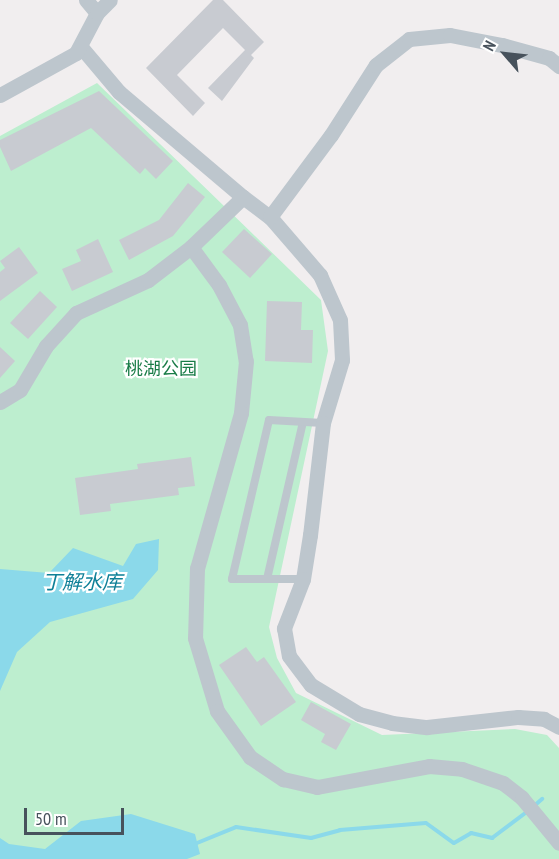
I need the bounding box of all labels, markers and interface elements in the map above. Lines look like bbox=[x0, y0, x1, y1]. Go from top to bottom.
north arrow bbox=[475, 24, 535, 84]
text: N bbox=[478, 37, 500, 54]
park label: 桃湖公园 bbox=[125, 358, 197, 380]
water label: 丁解水库 bbox=[42, 570, 122, 594]
scale bar bbox=[27, 796, 128, 834]
text: 50 m bbox=[35, 807, 67, 830]

